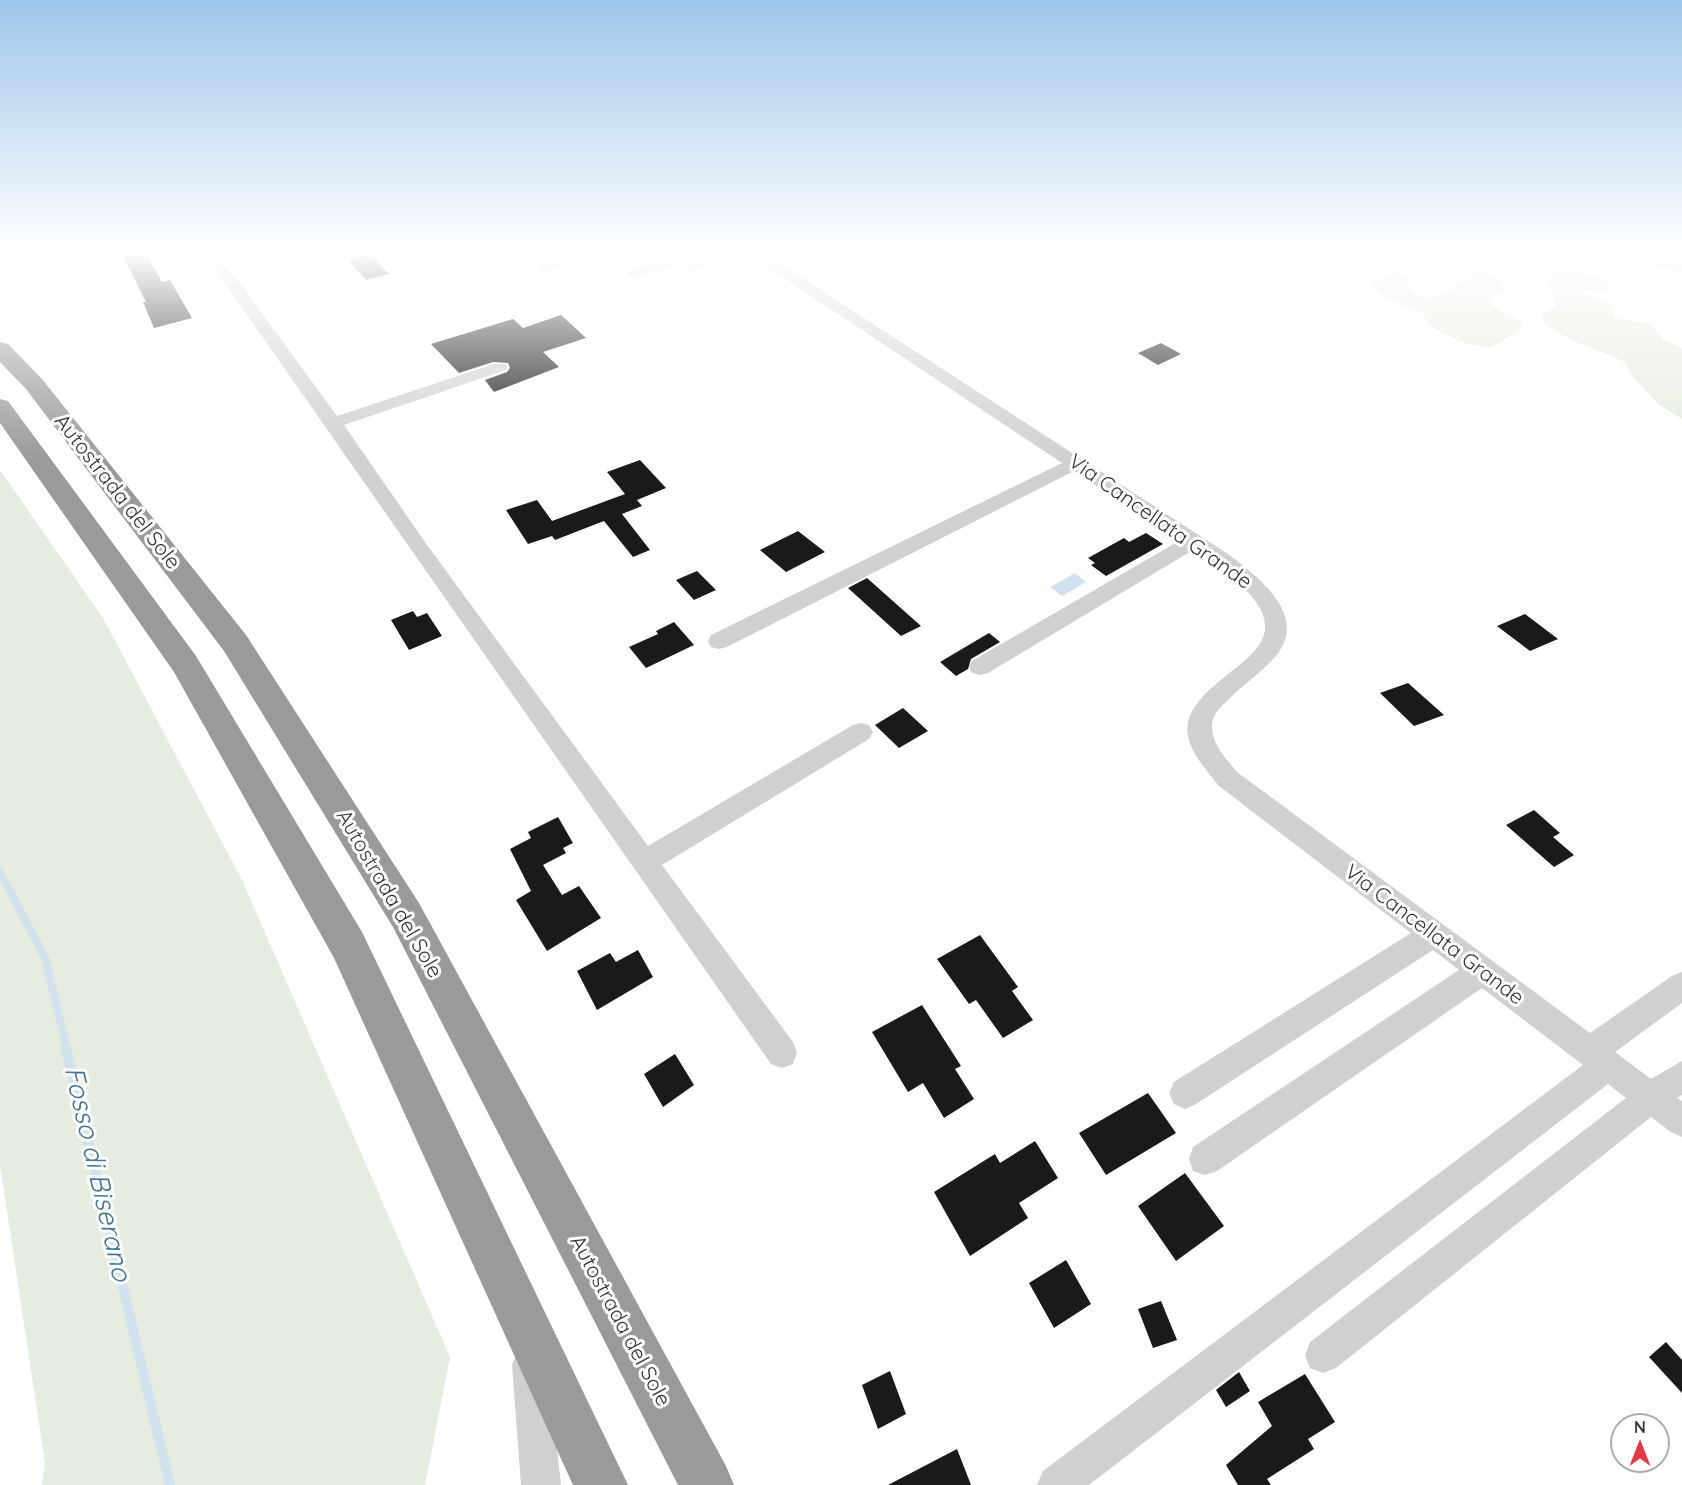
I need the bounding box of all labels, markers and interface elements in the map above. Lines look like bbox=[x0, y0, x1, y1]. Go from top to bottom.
street label: Autostrada del Sole bbox=[49, 409, 185, 575]
street label: Via Cancellata Grande bbox=[1063, 449, 1257, 595]
street label: Autostrada del Sole bbox=[331, 805, 447, 983]
street label: Via Cancellata Grande bbox=[1339, 859, 1529, 1011]
water label: Fosso di Biserano bbox=[57, 1064, 137, 1284]
street label: Autostrada del Sole bbox=[564, 1231, 676, 1411]
north arrow bbox=[1610, 1413, 1670, 1473]
text: N bbox=[1634, 1417, 1646, 1437]

